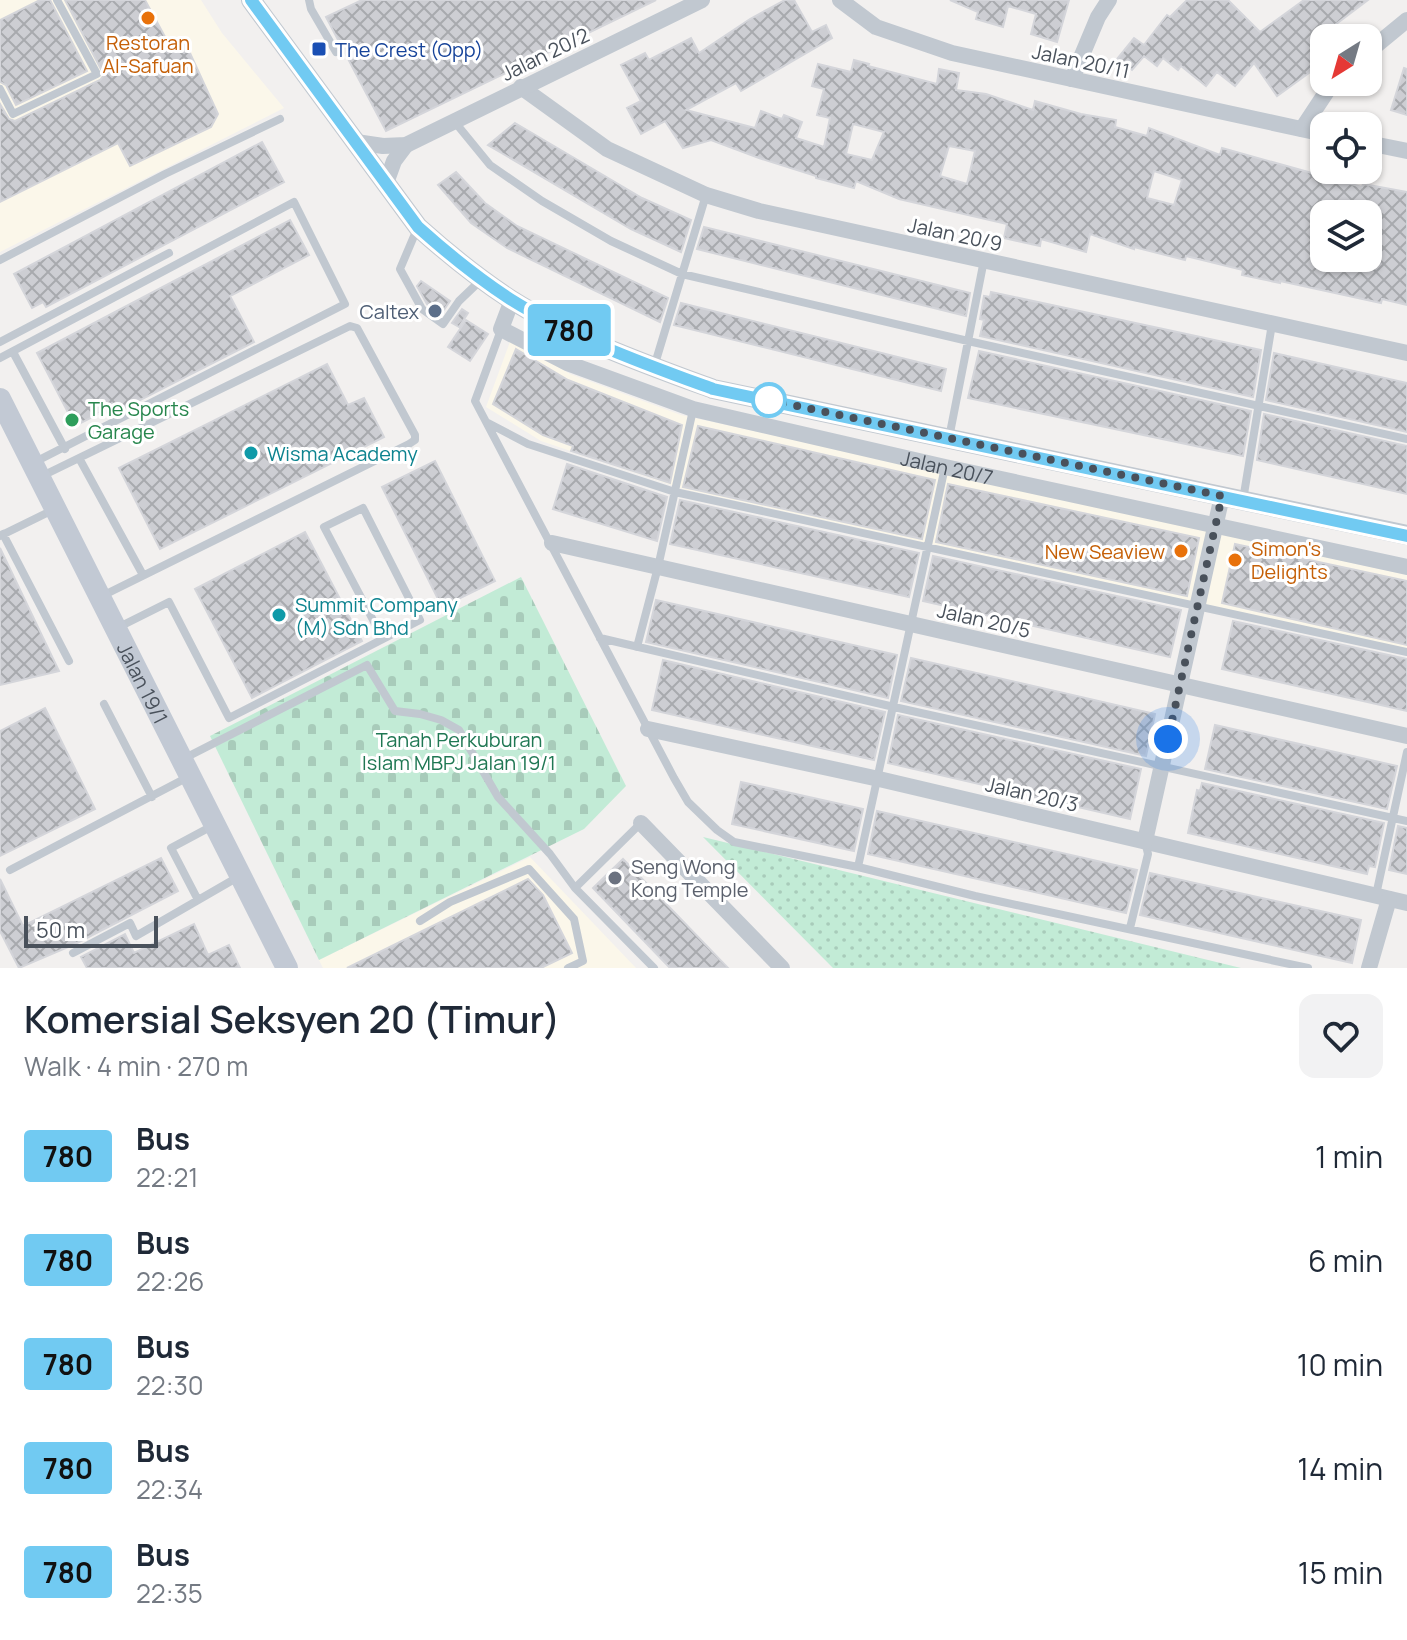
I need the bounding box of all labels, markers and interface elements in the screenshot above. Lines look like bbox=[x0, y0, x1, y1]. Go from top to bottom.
marker: Restoran Al-Safuan bbox=[139, 9, 157, 27]
street label: Jalan 20/2 bbox=[496, 21, 594, 87]
north arrow bbox=[1310, 24, 1382, 96]
map controls bbox=[1310, 24, 1382, 272]
place label: Restoran Al-Safuan bbox=[102, 29, 194, 79]
place label: The Crest (Opp) bbox=[335, 36, 483, 63]
street label: Jalan 20/11 bbox=[1030, 38, 1132, 84]
marker: The Crest (Opp) bbox=[310, 40, 328, 58]
button: locate bbox=[1310, 112, 1382, 184]
button: layers bbox=[1310, 200, 1382, 272]
street label: Jalan 20/9 bbox=[905, 211, 1005, 257]
place label: Caltex bbox=[359, 298, 419, 325]
marker: Caltex bbox=[426, 302, 444, 320]
line badge: 780 bbox=[523, 304, 615, 356]
text: 780 bbox=[544, 311, 594, 349]
unlabelled marker bbox=[752, 383, 786, 417]
place label: The Sports Garage bbox=[88, 395, 189, 445]
marker: The Sports Garage bbox=[63, 411, 81, 429]
place label: Wisma Academy bbox=[267, 440, 418, 467]
marker: Wisma Academy bbox=[242, 444, 260, 462]
street label: Jalan 20/7 bbox=[898, 444, 996, 491]
place label: Simon's Delights bbox=[1251, 535, 1328, 585]
place label: New Seaview bbox=[1045, 538, 1165, 565]
marker: New Seaview bbox=[1172, 542, 1190, 560]
marker: Simon's Delights bbox=[1226, 551, 1244, 569]
place label: Summit Company (M) Sdn Bhd bbox=[295, 591, 458, 641]
street label: Jalan 20/5 bbox=[935, 596, 1033, 644]
marker: Summit Company (M) Sdn Bhd bbox=[270, 606, 288, 624]
street label: Jalan 19/1 bbox=[111, 638, 175, 728]
your location bbox=[1148, 719, 1188, 759]
park label: Tanah Perkuburan Islam MBPJ Jalan 19/1 bbox=[362, 726, 556, 776]
street label: Jalan 20/3 bbox=[983, 770, 1081, 818]
place label: Seng Wong Kong Temple bbox=[631, 853, 749, 903]
marker: Seng Wong Kong Temple bbox=[606, 869, 624, 887]
scale bar bbox=[24, 912, 158, 948]
text: 50 m bbox=[36, 915, 85, 945]
text: Komersial Seksyen 20 (Timur) bbox=[24, 992, 560, 1044]
button: heart bbox=[1299, 994, 1383, 1078]
text: Walk · 4 min · 270 m bbox=[24, 1048, 248, 1084]
text: Bus bbox=[136, 1118, 190, 1159]
text: 1 min bbox=[1315, 1136, 1383, 1177]
text: 780 bbox=[43, 1137, 93, 1175]
text: 22:21 bbox=[136, 1159, 198, 1195]
text: Bus bbox=[136, 1222, 190, 1263]
text: 6 min bbox=[1308, 1240, 1383, 1281]
text: 780 bbox=[43, 1241, 93, 1279]
text: 22:26 bbox=[136, 1263, 204, 1299]
text: Bus bbox=[136, 1326, 190, 1367]
text: 10 min bbox=[1297, 1344, 1383, 1385]
text: 780 bbox=[43, 1345, 93, 1383]
text: 22:30 bbox=[136, 1367, 204, 1403]
text: Bus bbox=[136, 1430, 190, 1471]
text: 14 min bbox=[1297, 1448, 1383, 1489]
text: 780 bbox=[43, 1449, 93, 1487]
text: 22:34 bbox=[136, 1471, 203, 1507]
text: Bus bbox=[136, 1534, 190, 1575]
text: 15 min bbox=[1298, 1552, 1383, 1593]
text: 780 bbox=[43, 1553, 93, 1591]
text: 22:35 bbox=[136, 1575, 203, 1611]

